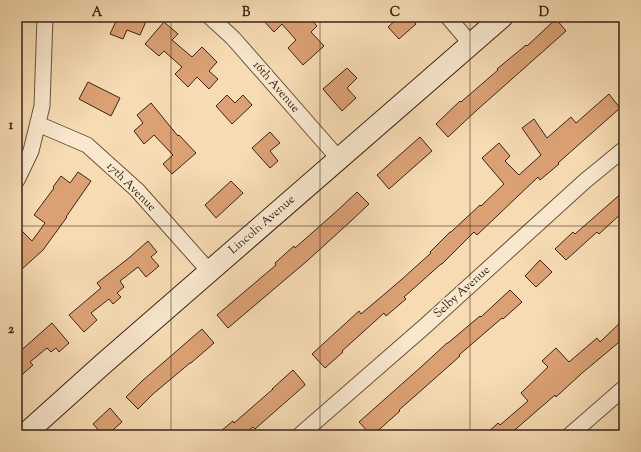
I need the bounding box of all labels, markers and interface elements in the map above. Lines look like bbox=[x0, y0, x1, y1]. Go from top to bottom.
text: A bbox=[92, 4, 103, 22]
text: B bbox=[242, 4, 251, 22]
text: C bbox=[390, 4, 400, 22]
text: D bbox=[539, 4, 549, 22]
street label: 16th Avenue bbox=[248, 57, 304, 117]
text: 1 bbox=[9, 117, 14, 135]
street label: 17th Avenue bbox=[102, 158, 160, 216]
street label: Lincoln Avenue bbox=[225, 191, 299, 259]
street label: Selby Avenue bbox=[430, 261, 495, 322]
text: 2 bbox=[8, 321, 15, 339]

